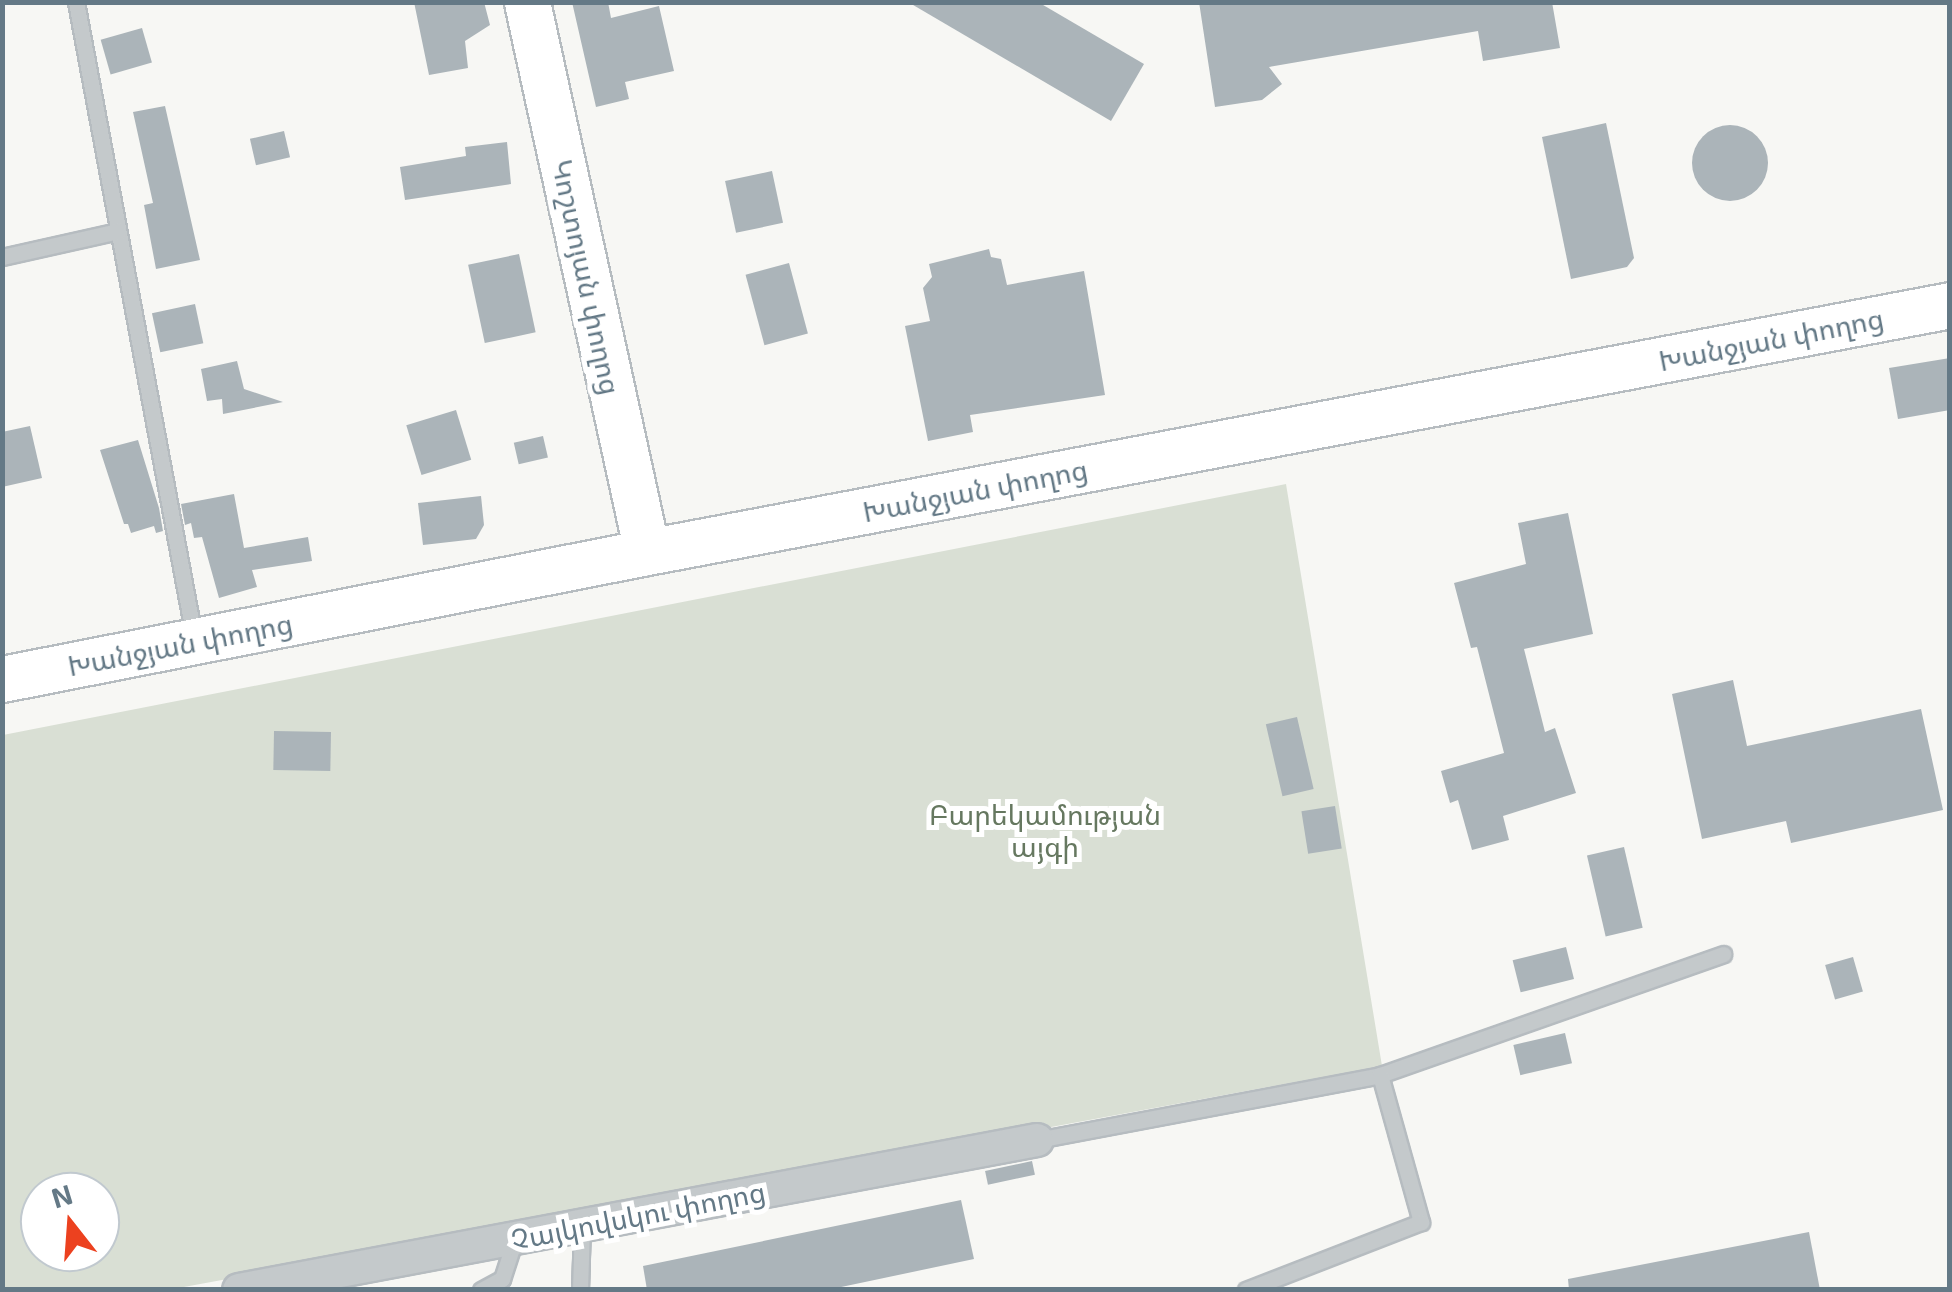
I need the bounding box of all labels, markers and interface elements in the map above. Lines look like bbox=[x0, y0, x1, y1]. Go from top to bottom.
street label: Կոշտոյան փողոց bbox=[546, 156, 628, 398]
street label: Խանջյան փողոց bbox=[1656, 301, 1886, 377]
street label: Խանջյան փողոց bbox=[860, 452, 1090, 528]
street label: Խանջյան փողոց bbox=[65, 606, 295, 682]
park label: Բարեկամության այգի bbox=[929, 797, 1161, 863]
north arrow bbox=[20, 1172, 120, 1272]
street label: Չայկովսկու փողոց bbox=[508, 1174, 768, 1256]
text: N bbox=[47, 1176, 76, 1214]

